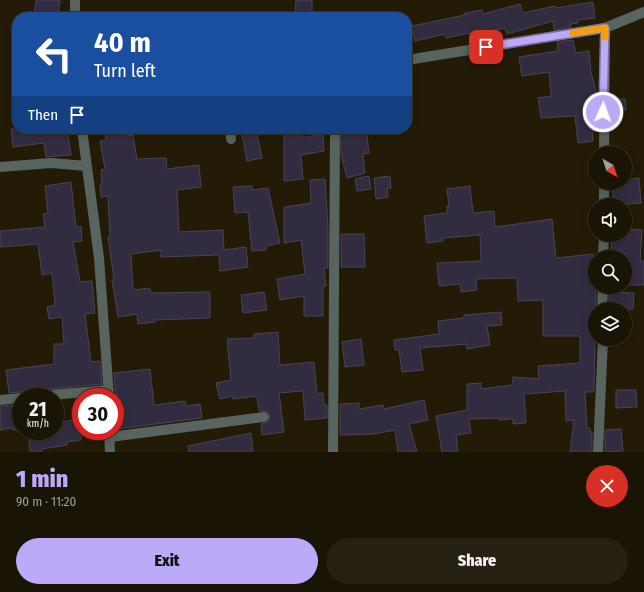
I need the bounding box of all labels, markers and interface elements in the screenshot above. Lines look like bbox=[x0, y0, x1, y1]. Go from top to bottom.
text: 40 m bbox=[94, 26, 151, 59]
icon: left bbox=[28, 28, 80, 80]
pin bbox=[469, 30, 503, 64]
icon: arrive bbox=[475, 36, 497, 58]
text: Turn left bbox=[94, 60, 156, 82]
position arrow bbox=[582, 91, 624, 133]
icon: arrive bbox=[66, 104, 88, 126]
text: Then bbox=[28, 106, 58, 124]
north arrow bbox=[588, 146, 632, 190]
map controls bbox=[588, 146, 632, 346]
button: sound bbox=[588, 198, 632, 242]
button: search bbox=[588, 250, 632, 294]
button: layers bbox=[588, 302, 632, 346]
speed limit sign: 30 bbox=[72, 388, 124, 440]
text: 21 bbox=[29, 397, 47, 421]
text: km/h bbox=[27, 418, 49, 430]
text: 1 min bbox=[16, 465, 68, 493]
button: close bbox=[586, 465, 628, 507]
text: 90 m · 11:20 bbox=[16, 494, 76, 509]
button: Exit bbox=[16, 538, 318, 584]
button: Share bbox=[326, 538, 628, 584]

